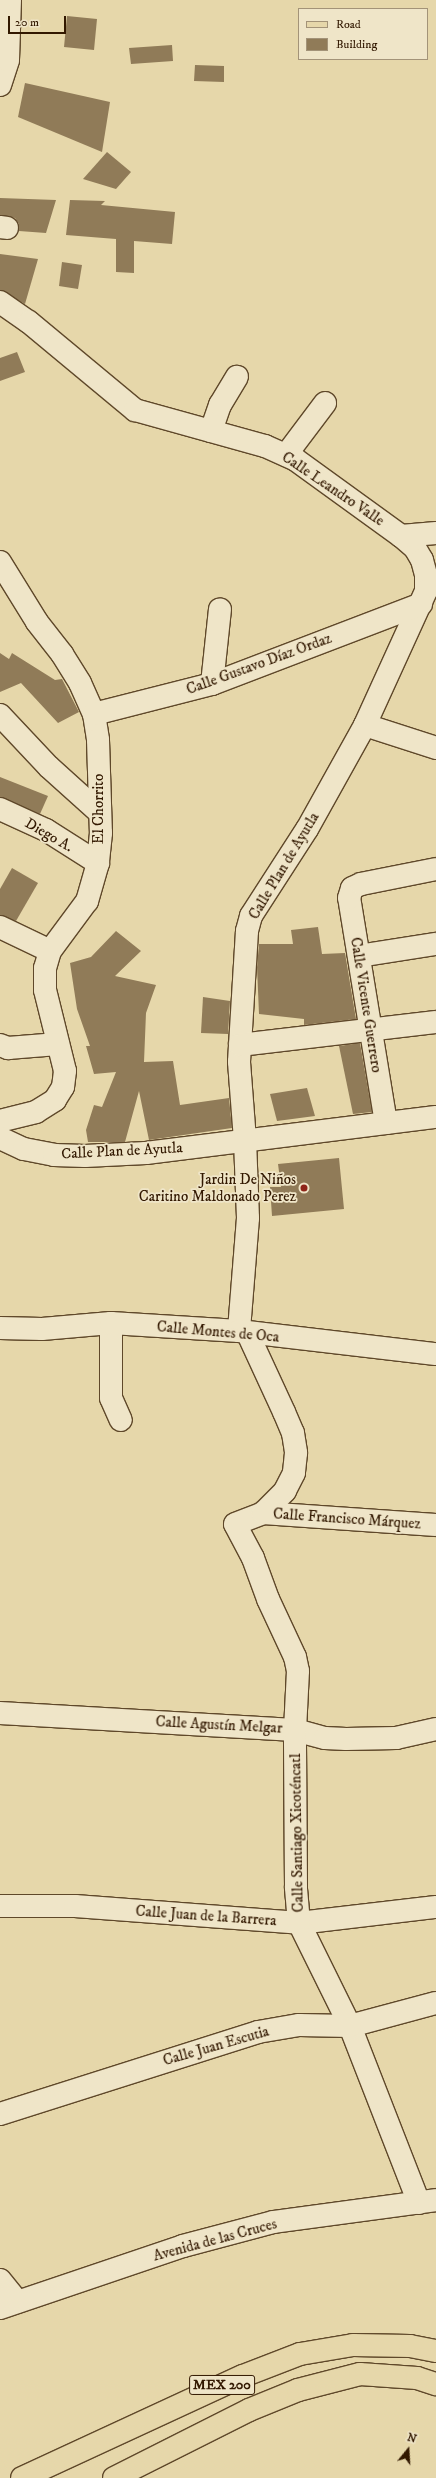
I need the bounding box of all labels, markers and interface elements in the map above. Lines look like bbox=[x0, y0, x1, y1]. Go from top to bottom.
scale bar bbox=[10, 8, 68, 34]
legend bbox=[298, 8, 428, 60]
text: 20 m bbox=[15, 15, 39, 30]
text: Road bbox=[336, 17, 361, 32]
text: Building bbox=[336, 37, 377, 52]
street label: Calle Leandro Valle bbox=[278, 448, 388, 530]
street label: Calle Gustavo Díaz Ordaz bbox=[184, 629, 334, 699]
street label: El Chorrito bbox=[90, 774, 108, 844]
street label: Calle Plan de Ayutla bbox=[245, 809, 323, 923]
street label: Diego A. bbox=[22, 814, 76, 856]
street label: Calle Vicente Guerrero bbox=[346, 936, 386, 1074]
street label: Calle Plan de Ayutla bbox=[61, 1139, 183, 1163]
place label: Jardin De Niños Caritino Maldonado Perez bbox=[139, 1170, 296, 1205]
marker: Jardin De Niños Caritino Maldonado Perez bbox=[299, 1183, 309, 1193]
street label: Calle Montes de Oca bbox=[156, 1318, 280, 1346]
street label: Calle Francisco Márquez bbox=[272, 1505, 422, 1533]
street label: Calle Agustín Melgar bbox=[155, 1713, 283, 1737]
street label: Calle Santiago Xicoténcatl bbox=[287, 1753, 307, 1913]
street label: Calle Juan de la Barrera bbox=[135, 1902, 277, 1930]
street label: Calle Juan Escutia bbox=[161, 2022, 271, 2070]
street label: Avenida de las Cruces bbox=[151, 2215, 279, 2265]
road number: MEX 200 bbox=[189, 2373, 255, 2397]
north arrow bbox=[388, 2430, 428, 2470]
text: N bbox=[405, 2431, 418, 2447]

